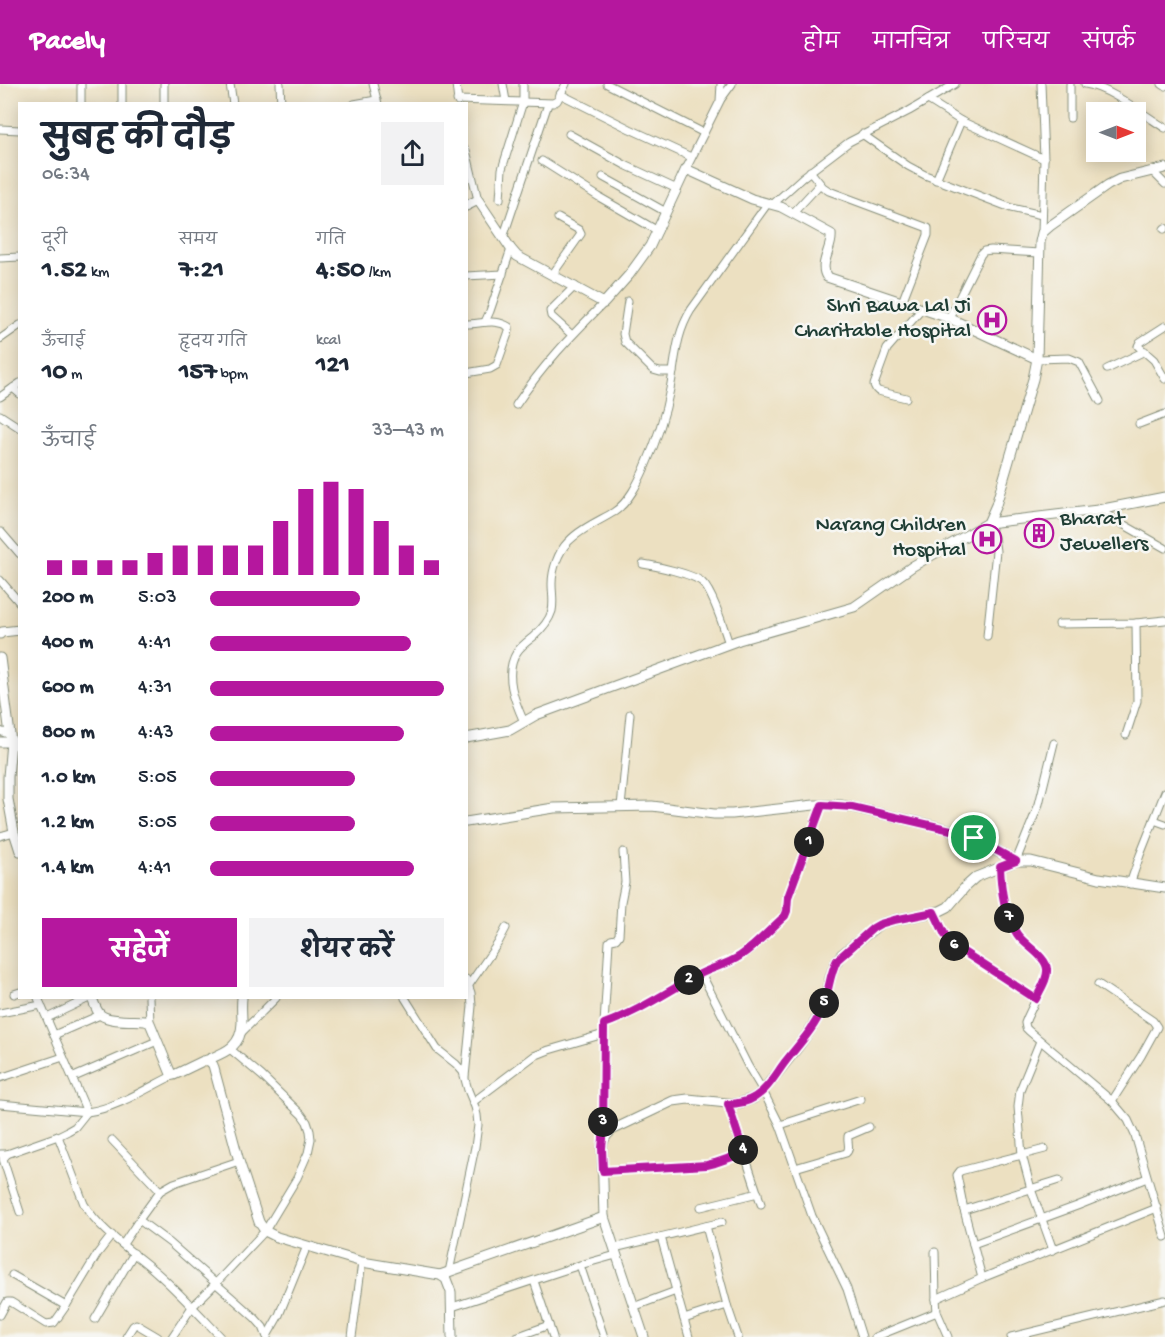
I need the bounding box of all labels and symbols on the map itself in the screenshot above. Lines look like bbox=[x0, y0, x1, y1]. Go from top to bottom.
north arrow bbox=[1086, 102, 1146, 162]
place label: Shri Bawa Lal Ji Charitable Hospital bbox=[795, 294, 971, 345]
hospital icon: Shri Bawa Lal Ji Charitable Hospital bbox=[976, 304, 1008, 336]
place label: Bharat Jewellers bbox=[1059, 507, 1149, 558]
place label: Narang Children Hospital bbox=[815, 513, 967, 564]
building icon: Bharat Jewellers bbox=[1023, 517, 1055, 549]
hospital icon: Narang Children Hospital bbox=[971, 523, 1003, 555]
pin bbox=[948, 812, 999, 863]
pin: 1 bbox=[794, 827, 824, 857]
pin: 7 bbox=[994, 903, 1024, 933]
pin: 6 bbox=[939, 931, 969, 961]
pin: 2 bbox=[674, 965, 704, 995]
pin: 5 bbox=[809, 988, 839, 1018]
pin: 3 bbox=[588, 1107, 618, 1137]
pin: 4 bbox=[728, 1135, 758, 1165]

